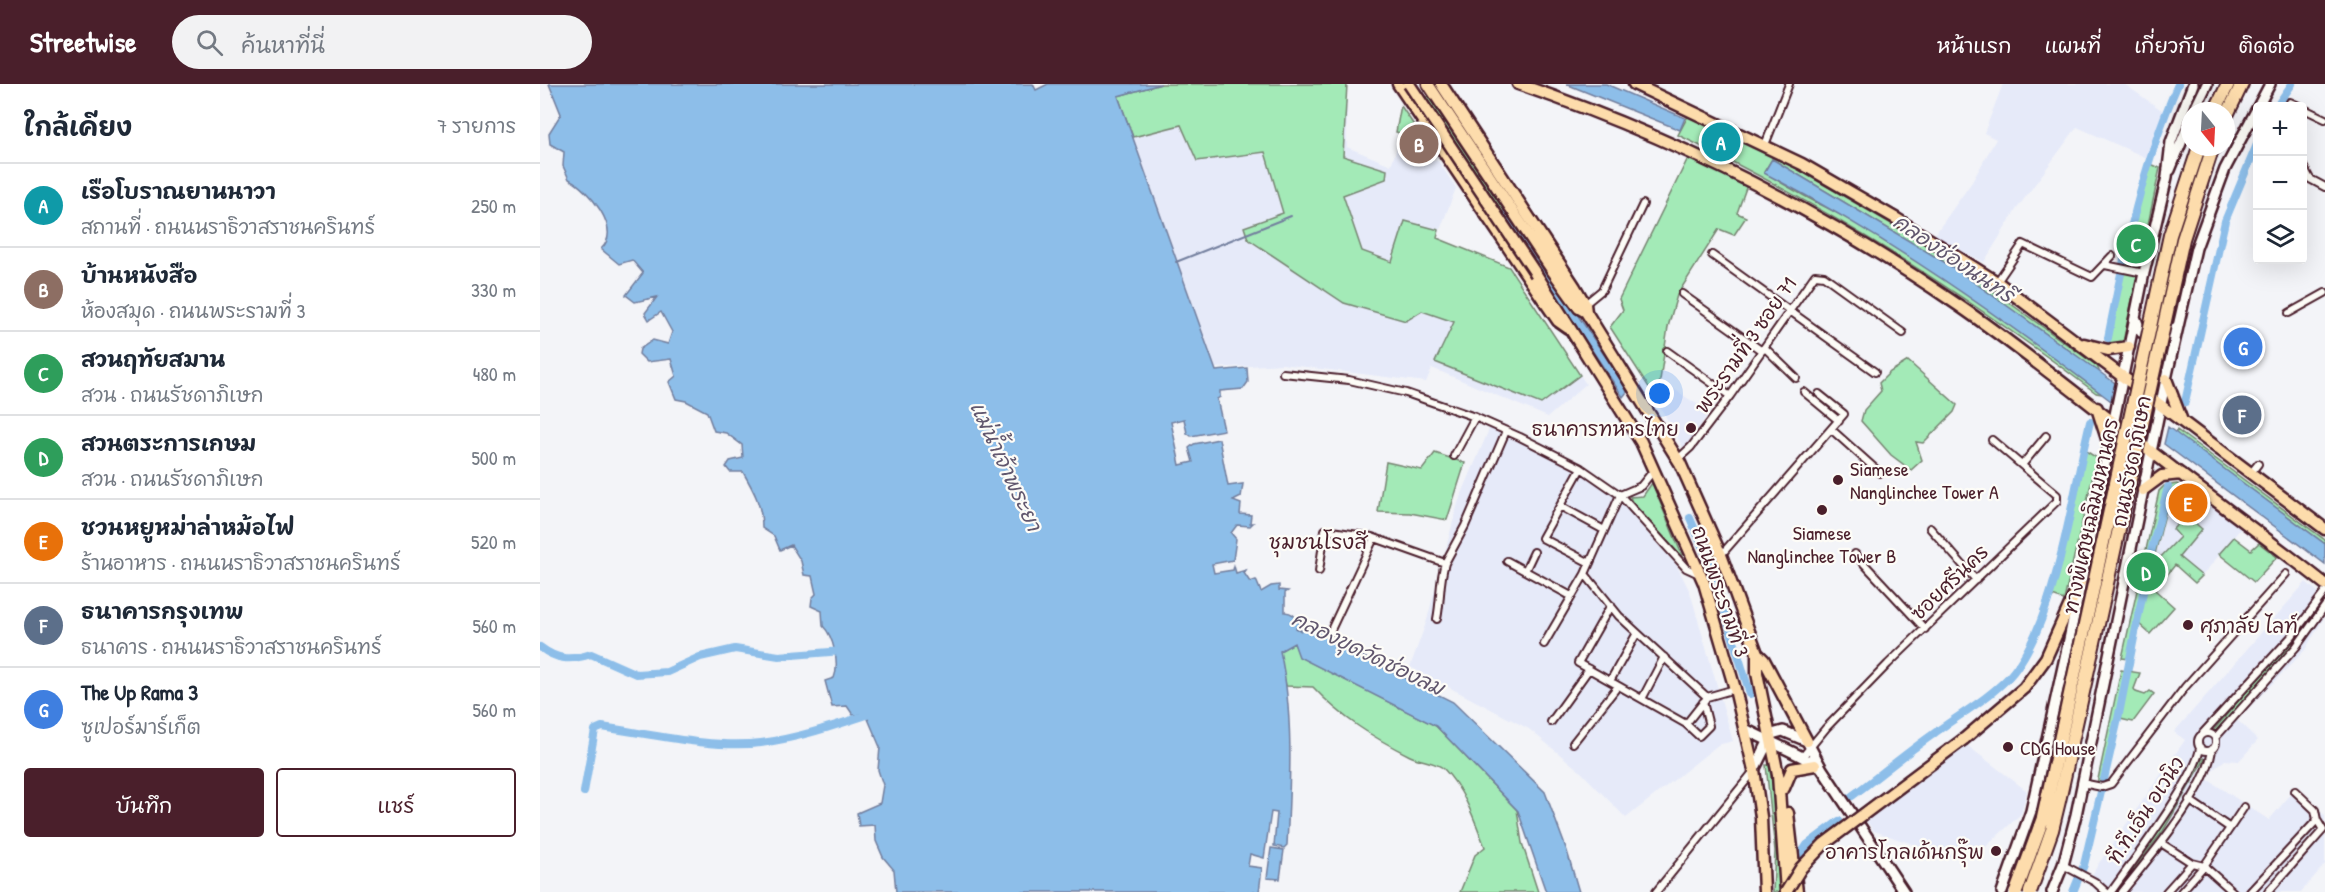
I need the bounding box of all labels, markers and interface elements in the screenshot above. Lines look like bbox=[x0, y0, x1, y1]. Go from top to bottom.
search box bbox=[172, 15, 592, 69]
text: Streetwise bbox=[30, 23, 136, 61]
icon: search bbox=[193, 26, 226, 59]
text: ค้นหาที่นี่ bbox=[241, 30, 325, 60]
text: หน้าแรก bbox=[1937, 31, 2012, 60]
text: แผนที่ bbox=[2045, 31, 2101, 60]
text: เกี่ยวกับ bbox=[2134, 31, 2206, 60]
text: ติดต่อ bbox=[2239, 31, 2295, 60]
north arrow bbox=[2181, 102, 2235, 156]
map controls bbox=[2253, 102, 2307, 264]
button: + bbox=[2253, 102, 2307, 156]
text: ใกล้เคียง bbox=[24, 109, 132, 144]
text: 7 รายการ bbox=[437, 112, 516, 139]
pin: A bbox=[1702, 120, 1740, 164]
pin: B bbox=[1400, 122, 1438, 166]
button: − bbox=[2253, 156, 2307, 210]
text: เรือโบราณยานนาวา bbox=[81, 176, 276, 206]
text: A bbox=[39, 192, 48, 219]
text: 250 m bbox=[471, 192, 516, 219]
water label: คลองช่องนนทรี bbox=[1888, 207, 2024, 312]
button: layers bbox=[2253, 210, 2307, 264]
text: สถานที่ · ถนนนราธิวาสราชนครินทร์ bbox=[81, 213, 375, 240]
pin: C bbox=[2116, 222, 2156, 266]
text: บ้านหนังสือ bbox=[81, 260, 197, 290]
street label: พระรามที่ 3 ซอย 71 bbox=[1684, 269, 1802, 418]
text: B bbox=[38, 276, 49, 303]
text: 330 m bbox=[471, 276, 516, 303]
text: ห้องสมุด · ถนนพระรามที่ 3 bbox=[81, 297, 305, 324]
pin: G bbox=[2224, 324, 2262, 370]
text: สวนฤทัยสมาน bbox=[81, 344, 225, 374]
text: C bbox=[38, 360, 49, 387]
text: 480 m bbox=[473, 360, 516, 387]
your location bbox=[1645, 379, 1674, 408]
text: สวน · ถนนรัชดาภิเษก bbox=[81, 381, 263, 408]
pin: F bbox=[2222, 392, 2262, 438]
street label: ถนนรัชดาภิเษก bbox=[2105, 393, 2157, 529]
water label: แม่น้ำเจ้าพระยา bbox=[963, 394, 1054, 537]
place label: ธนาคารทหารไทย bbox=[1532, 415, 1679, 442]
street label: ทางพิเศษเฉลิมมหานคร bbox=[2056, 415, 2124, 617]
marker: ธนาคารทหารไทย bbox=[1684, 421, 1698, 435]
text: สวนตระการเกษม bbox=[81, 428, 256, 458]
text: D bbox=[39, 444, 48, 471]
text: 500 m bbox=[471, 444, 516, 471]
place label: Siamese Nanglinchee Tower A bbox=[1850, 455, 1999, 505]
text: สวน · ถนนรัชดาภิเษก bbox=[81, 465, 263, 492]
marker: Siamese Nanglinchee Tower A bbox=[1831, 473, 1845, 487]
pin: E bbox=[2168, 480, 2208, 526]
marker: Siamese Nanglinchee Tower B bbox=[1815, 503, 1829, 517]
text: ชวนหยูหม่าล่าหม้อไฟ bbox=[81, 512, 294, 542]
place label: Siamese Nanglinchee Tower B bbox=[1747, 519, 1897, 569]
street label: ถนนพระรามที่ 3 bbox=[1686, 520, 1761, 660]
district label: ชุมชนโรงสี bbox=[1269, 527, 1369, 558]
text: E bbox=[39, 528, 48, 555]
text: 520 m bbox=[471, 528, 516, 555]
street label: ซอยศรีนคร bbox=[1904, 538, 1994, 626]
text: ร้านอาหาร · ถนนนราธิวาสราชนครินทร์ bbox=[81, 549, 400, 576]
pin: D bbox=[2126, 550, 2166, 594]
text: ธนาคารกรุงเทพ bbox=[81, 596, 244, 626]
water label: คลองขุดวัดช่องลม bbox=[1286, 604, 1450, 705]
text: F bbox=[40, 612, 47, 639]
text: 560 m bbox=[472, 612, 516, 639]
place label: ศุภาลัย ไลท์ bbox=[2200, 612, 2298, 642]
marker: ศุภาลัย ไลท์ bbox=[2181, 618, 2195, 632]
text: ธนาคาร · ถนนนราธิวาสราชนครินทร์ bbox=[81, 633, 382, 660]
text: The Up Rama 3 bbox=[81, 677, 198, 707]
text: G bbox=[39, 696, 48, 723]
text: 560 m bbox=[472, 696, 516, 723]
text: ซูเปอร์มาร์เก็ต bbox=[81, 713, 201, 740]
place label: CDG House bbox=[2020, 734, 2096, 761]
marker: CDG House bbox=[2001, 740, 2015, 754]
street label: ที.ที.เอ็น อเวนิว bbox=[2100, 751, 2190, 869]
button: บันทึก bbox=[24, 768, 264, 837]
button: แชร์ bbox=[276, 768, 516, 837]
place label: อาคารโกลเด้นกรุ๊พ bbox=[1825, 838, 1984, 868]
marker: อาคารโกลเด้นกรุ๊พ bbox=[1989, 844, 2003, 858]

